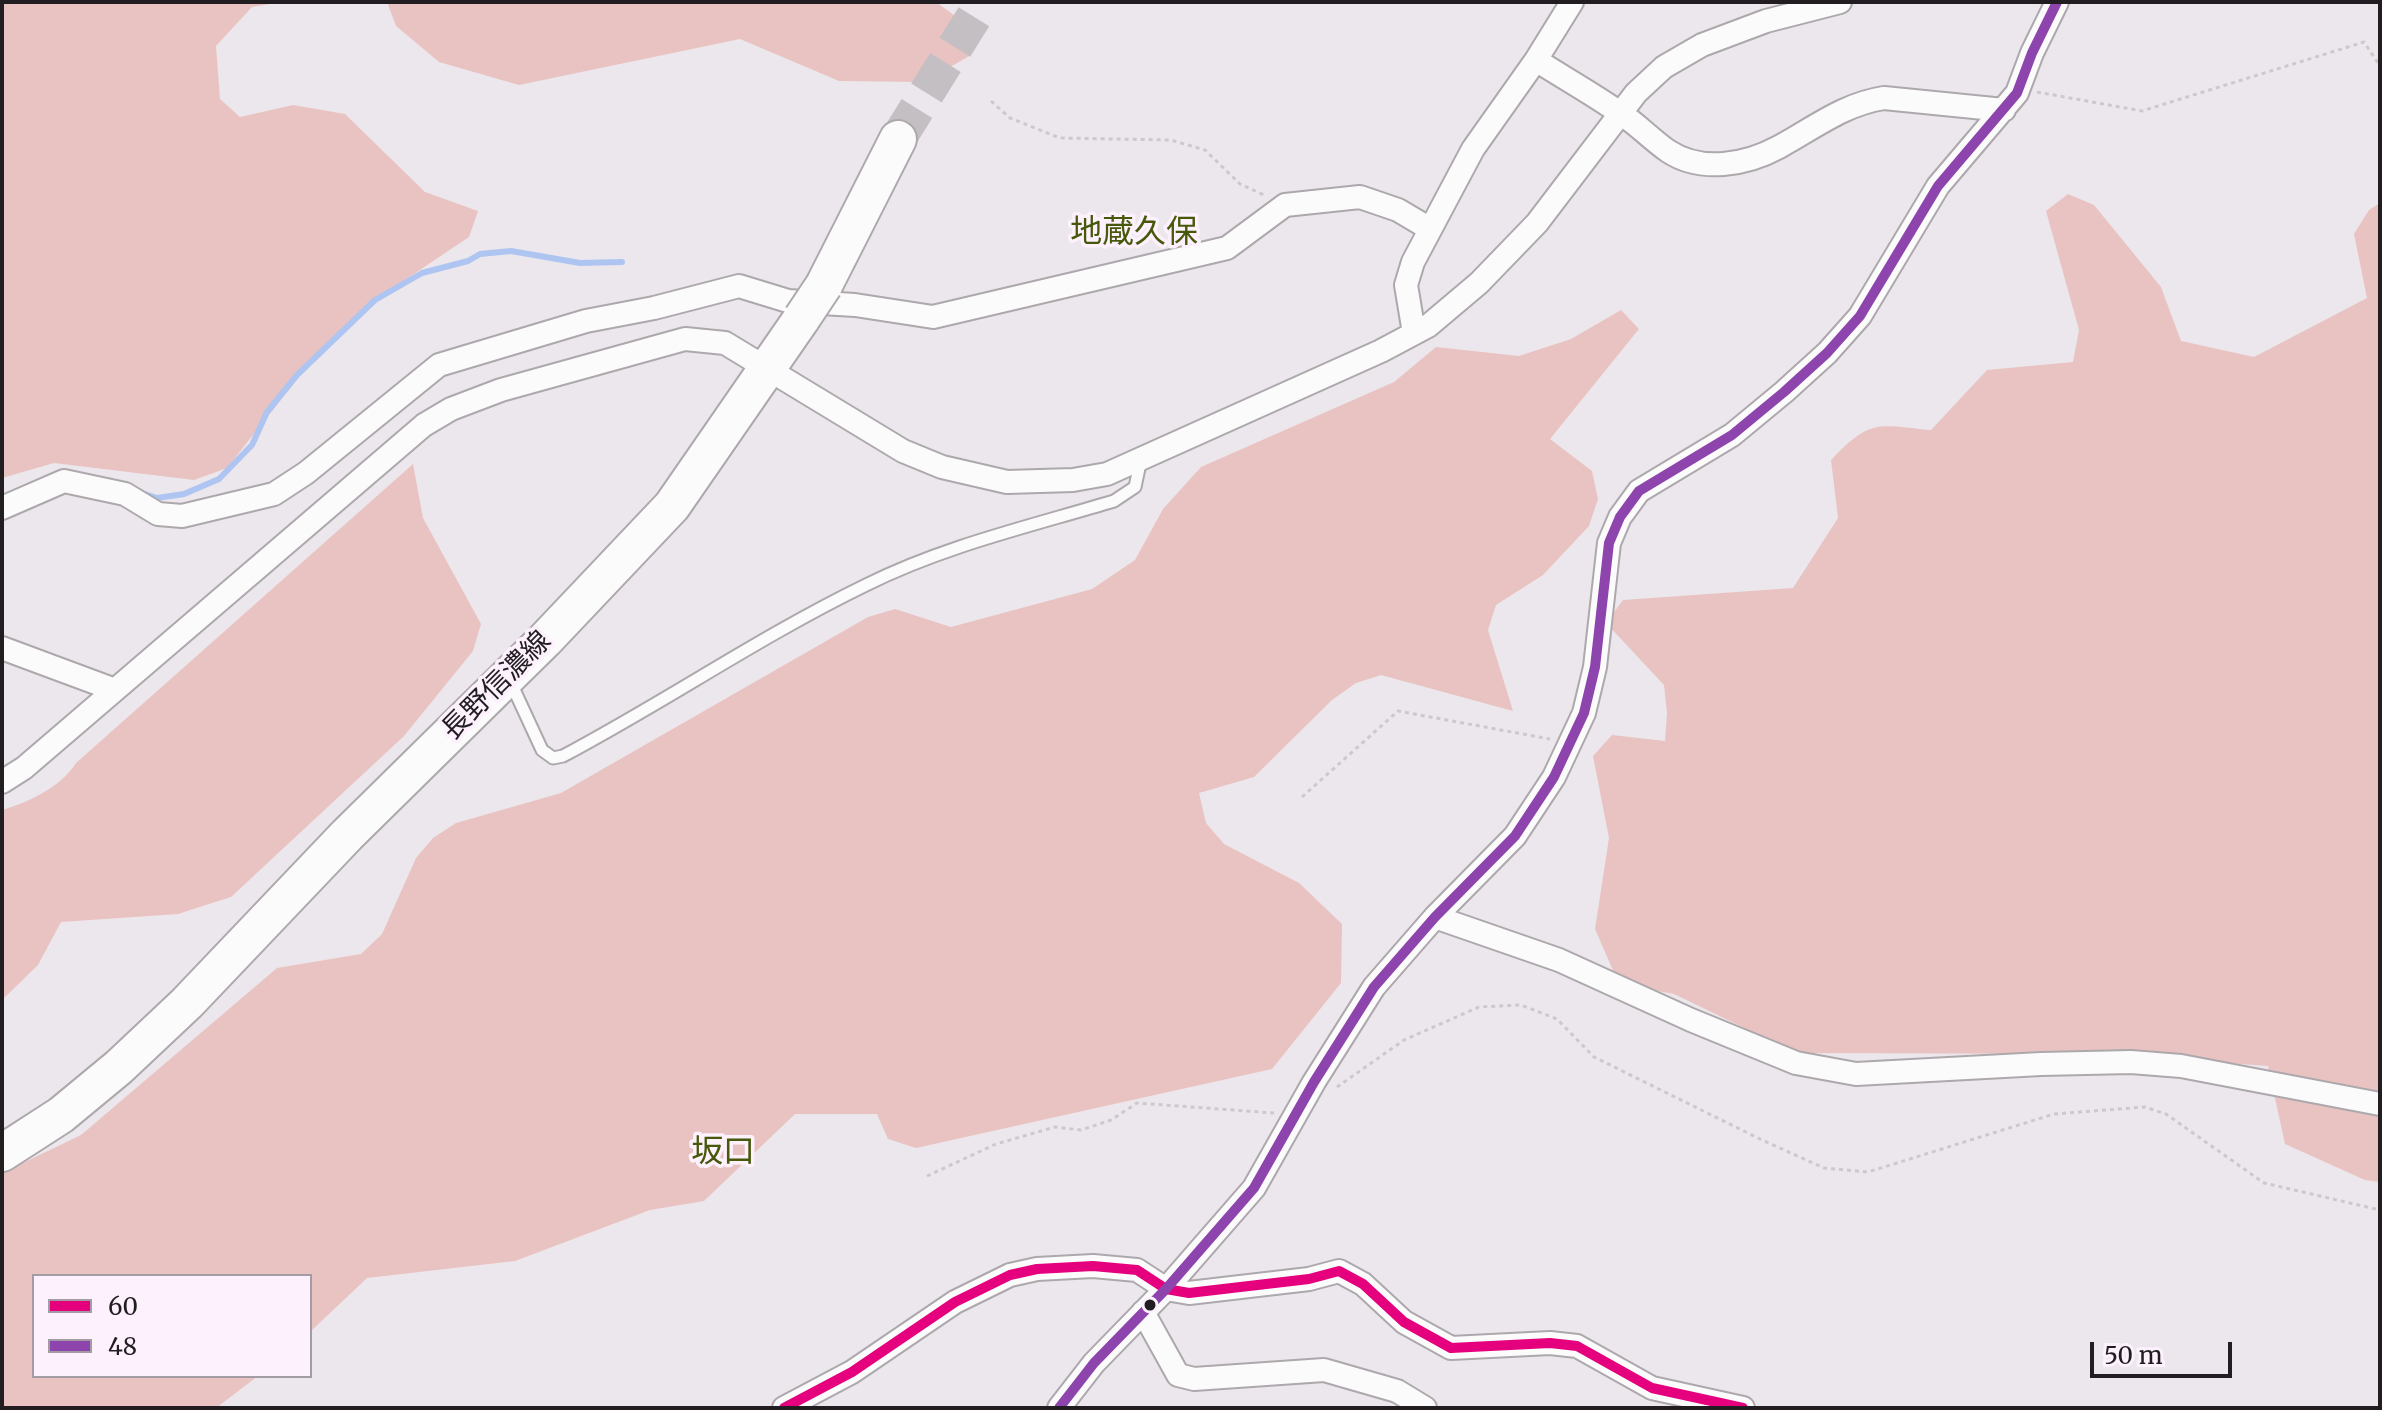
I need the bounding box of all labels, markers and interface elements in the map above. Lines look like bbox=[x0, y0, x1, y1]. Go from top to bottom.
district label: 地蔵久保 bbox=[1070, 214, 1198, 252]
street label: 長野信濃線 bbox=[436, 625, 558, 747]
district label: 坂口 bbox=[691, 1134, 755, 1172]
legend bbox=[32, 1274, 312, 1378]
text: 60 bbox=[108, 1291, 138, 1322]
unlabelled marker bbox=[1142, 1297, 1158, 1313]
scale bar bbox=[2094, 1326, 2236, 1376]
text: 48 bbox=[108, 1331, 137, 1362]
text: 50 m bbox=[2104, 1340, 2163, 1371]

